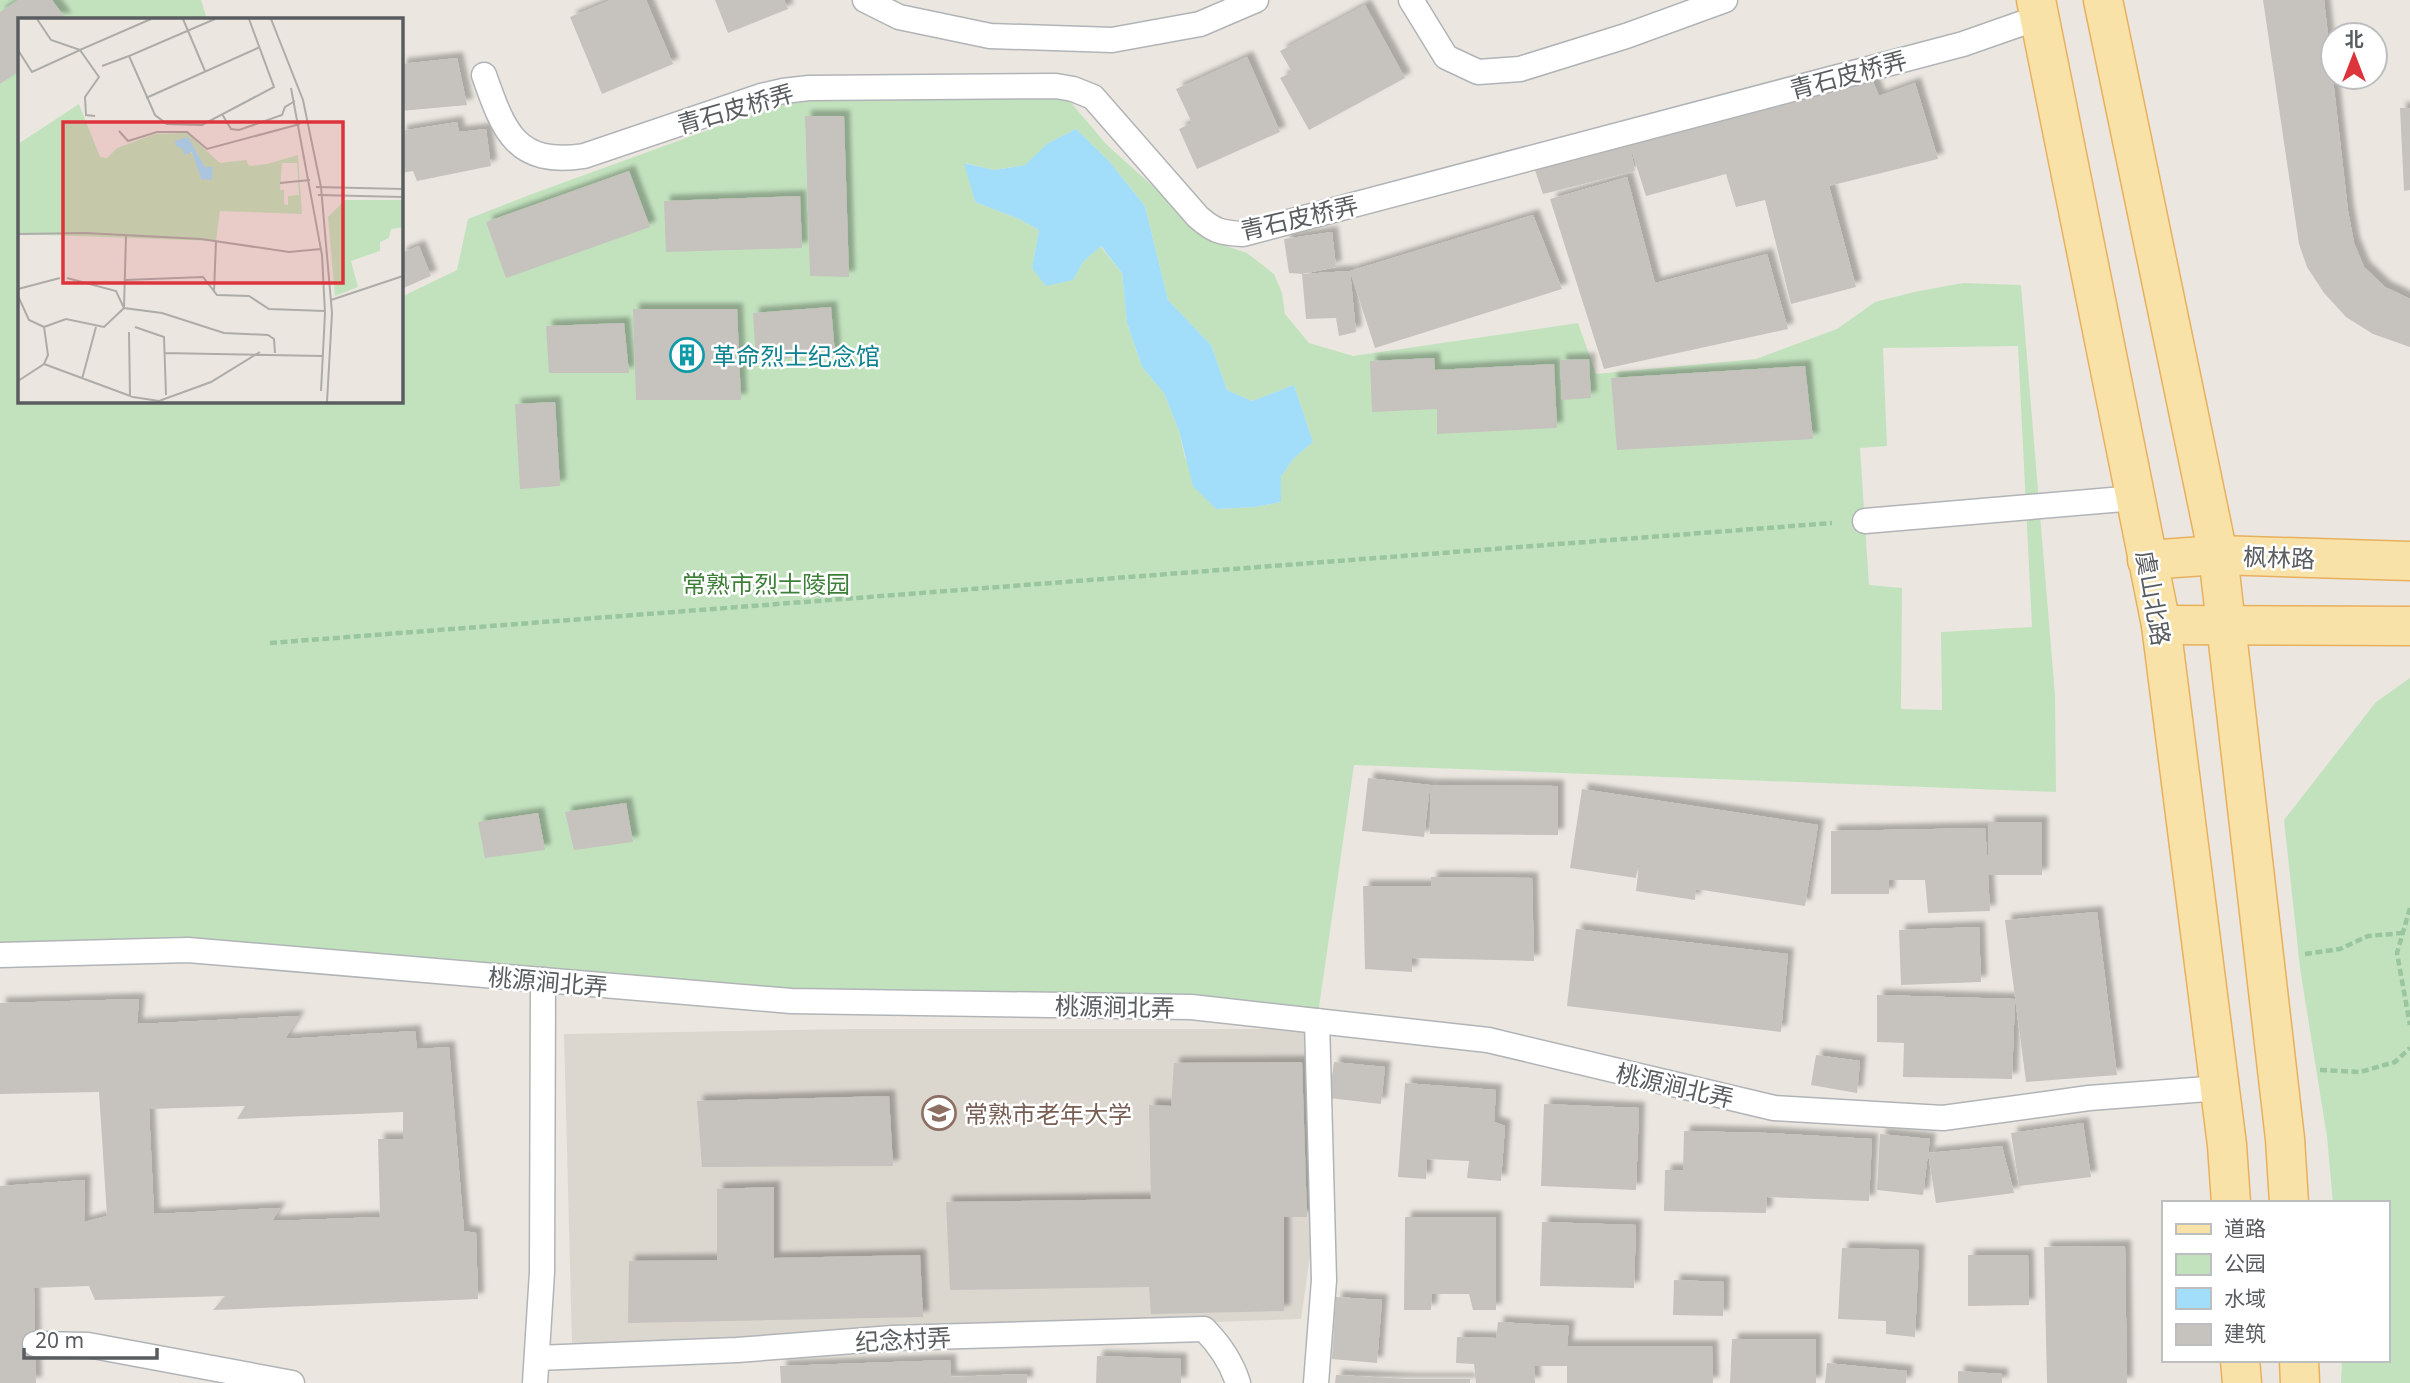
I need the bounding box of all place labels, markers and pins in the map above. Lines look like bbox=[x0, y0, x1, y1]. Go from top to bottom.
building icon: 革命烈士纪念馆 bbox=[668, 336, 706, 374]
place label: 革命烈士纪念馆 bbox=[712, 339, 880, 372]
school or university icon: 常熟市老年大学 bbox=[920, 1094, 958, 1132]
place label: 常熟市老年大学 bbox=[964, 1097, 1132, 1130]

